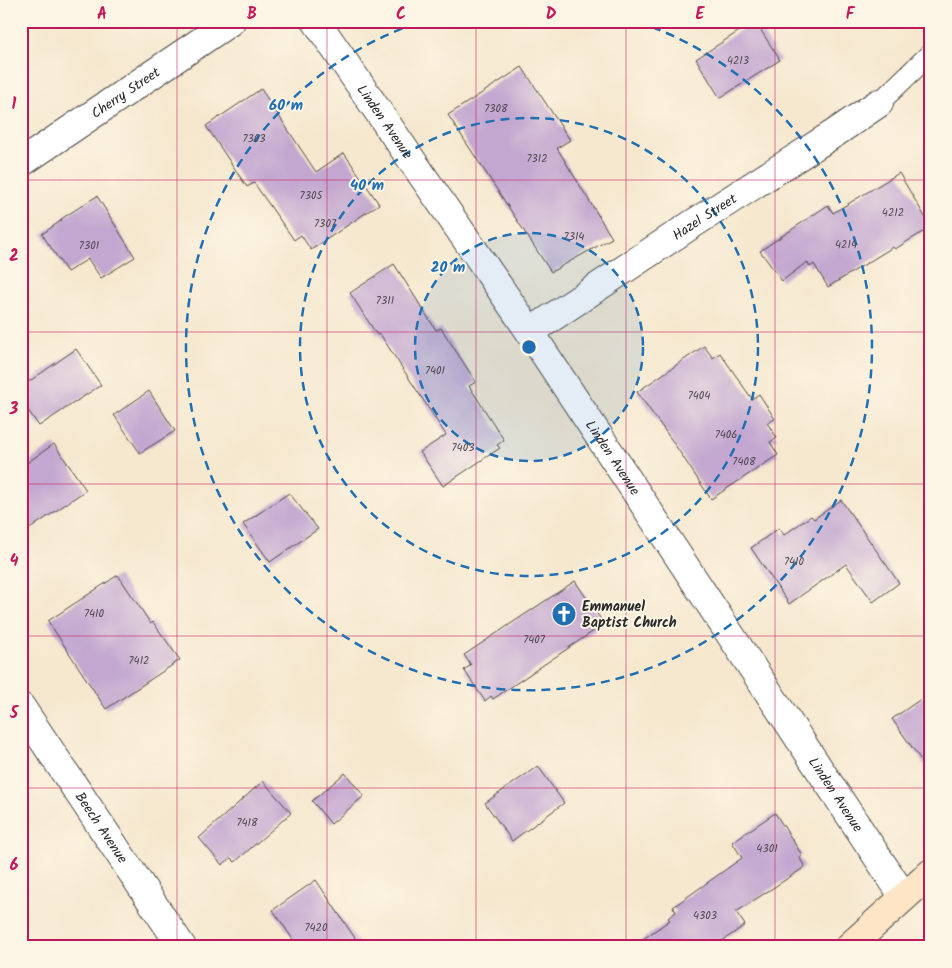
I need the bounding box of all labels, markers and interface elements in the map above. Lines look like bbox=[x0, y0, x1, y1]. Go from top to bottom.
text: A bbox=[97, 2, 107, 27]
text: B bbox=[247, 2, 257, 27]
text: C bbox=[396, 2, 406, 27]
text: D bbox=[546, 2, 557, 27]
text: E bbox=[696, 2, 706, 27]
text: F bbox=[846, 2, 856, 27]
house number: 4213 bbox=[727, 52, 749, 70]
street label: Cherry Street bbox=[87, 62, 165, 125]
street label: Linden Avenue bbox=[351, 80, 418, 164]
text: 1 bbox=[12, 92, 17, 117]
text: 60 m bbox=[269, 94, 303, 118]
house number: 7308 bbox=[484, 100, 508, 118]
house number: 7303 bbox=[242, 130, 266, 148]
house number: 7312 bbox=[526, 150, 548, 168]
text: 40 m bbox=[350, 174, 384, 198]
house number: 7305 bbox=[300, 187, 323, 205]
street label: Hazel Street bbox=[668, 188, 742, 247]
house number: 4212 bbox=[882, 204, 904, 222]
house number: 7307 bbox=[314, 215, 337, 233]
house number: 7314 bbox=[564, 228, 584, 246]
house number: 4214 bbox=[835, 236, 857, 254]
house number: 7301 bbox=[79, 237, 99, 255]
text: 2 bbox=[9, 244, 19, 269]
text: 20 m bbox=[431, 256, 465, 280]
house number: 7311 bbox=[376, 292, 394, 310]
centre of rings bbox=[520, 338, 538, 356]
house number: 7401 bbox=[425, 362, 445, 380]
house number: 7404 bbox=[688, 387, 710, 405]
text: 3 bbox=[9, 397, 19, 422]
street label: Linden Avenue bbox=[579, 416, 646, 501]
house number: 7406 bbox=[715, 426, 737, 444]
house number: 7403 bbox=[452, 439, 474, 457]
house number: 7408 bbox=[732, 453, 756, 471]
text: 4 bbox=[10, 549, 19, 574]
house number: 7410 bbox=[784, 553, 805, 571]
place label: Emmanuel Baptist Church bbox=[582, 596, 677, 634]
church icon: Emmanuel Baptist Church bbox=[551, 601, 577, 627]
house number: 7410 bbox=[84, 605, 105, 623]
house number: 7407 bbox=[523, 631, 546, 649]
house number: 7412 bbox=[129, 652, 149, 670]
text: 5 bbox=[9, 701, 20, 726]
street label: Linden Avenue bbox=[802, 753, 869, 837]
street label: Beech Avenue bbox=[69, 788, 133, 869]
house number: 7418 bbox=[236, 814, 258, 832]
house number: 4301 bbox=[756, 840, 778, 858]
text: 6 bbox=[10, 853, 19, 878]
house number: 4303 bbox=[693, 907, 717, 925]
house number: 7420 bbox=[304, 919, 328, 937]

